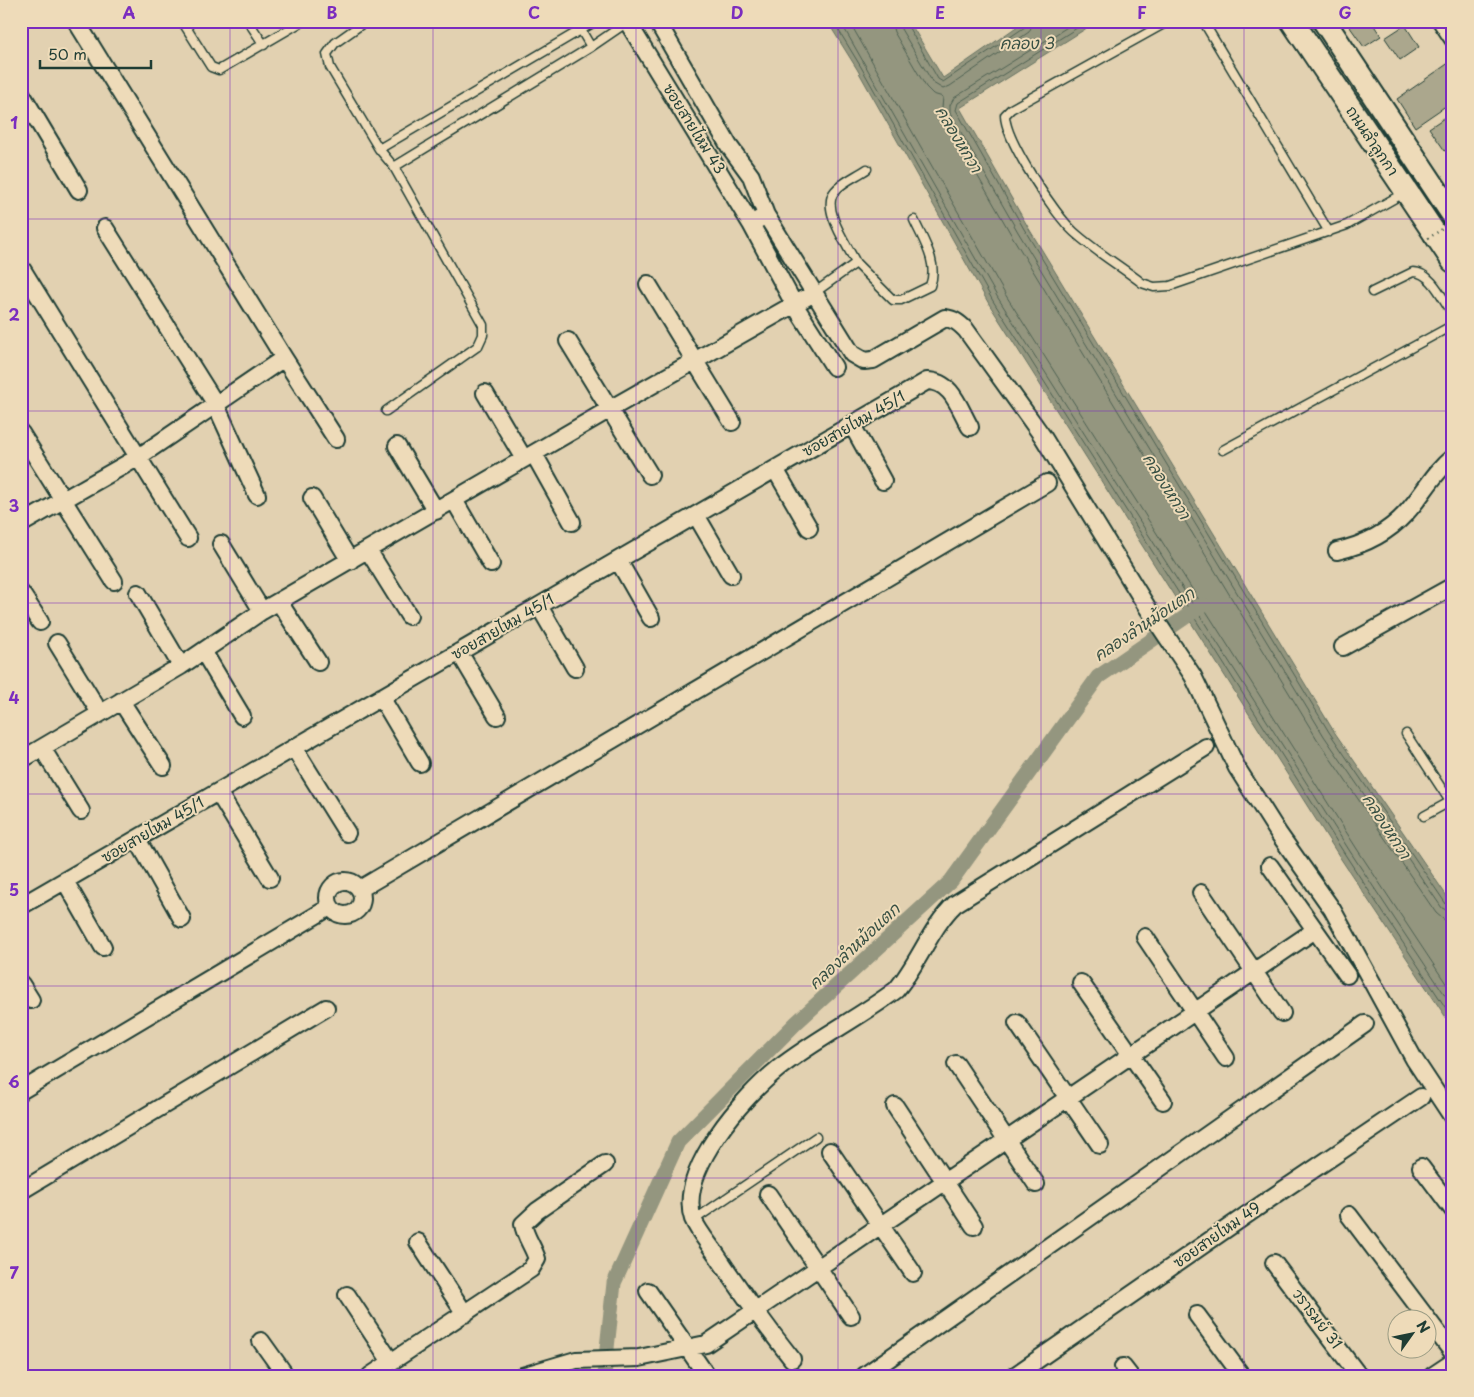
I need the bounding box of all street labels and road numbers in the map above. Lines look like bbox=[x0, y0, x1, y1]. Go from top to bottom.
street label: ซอยสายไหม 43 bbox=[658, 79, 732, 178]
street label: ถนนลำลูกกา bbox=[1340, 100, 1405, 180]
street label: ซอยสายไหม 45/1 bbox=[797, 384, 909, 462]
street label: ซอยสายไหม 45/1 bbox=[446, 587, 558, 665]
street label: ซอยสายไหม 45/1 bbox=[96, 790, 208, 868]
street label: ซอยสายไหม 49 bbox=[1168, 1195, 1265, 1273]
street label: วรารมย์ 31 bbox=[1288, 1283, 1349, 1353]

